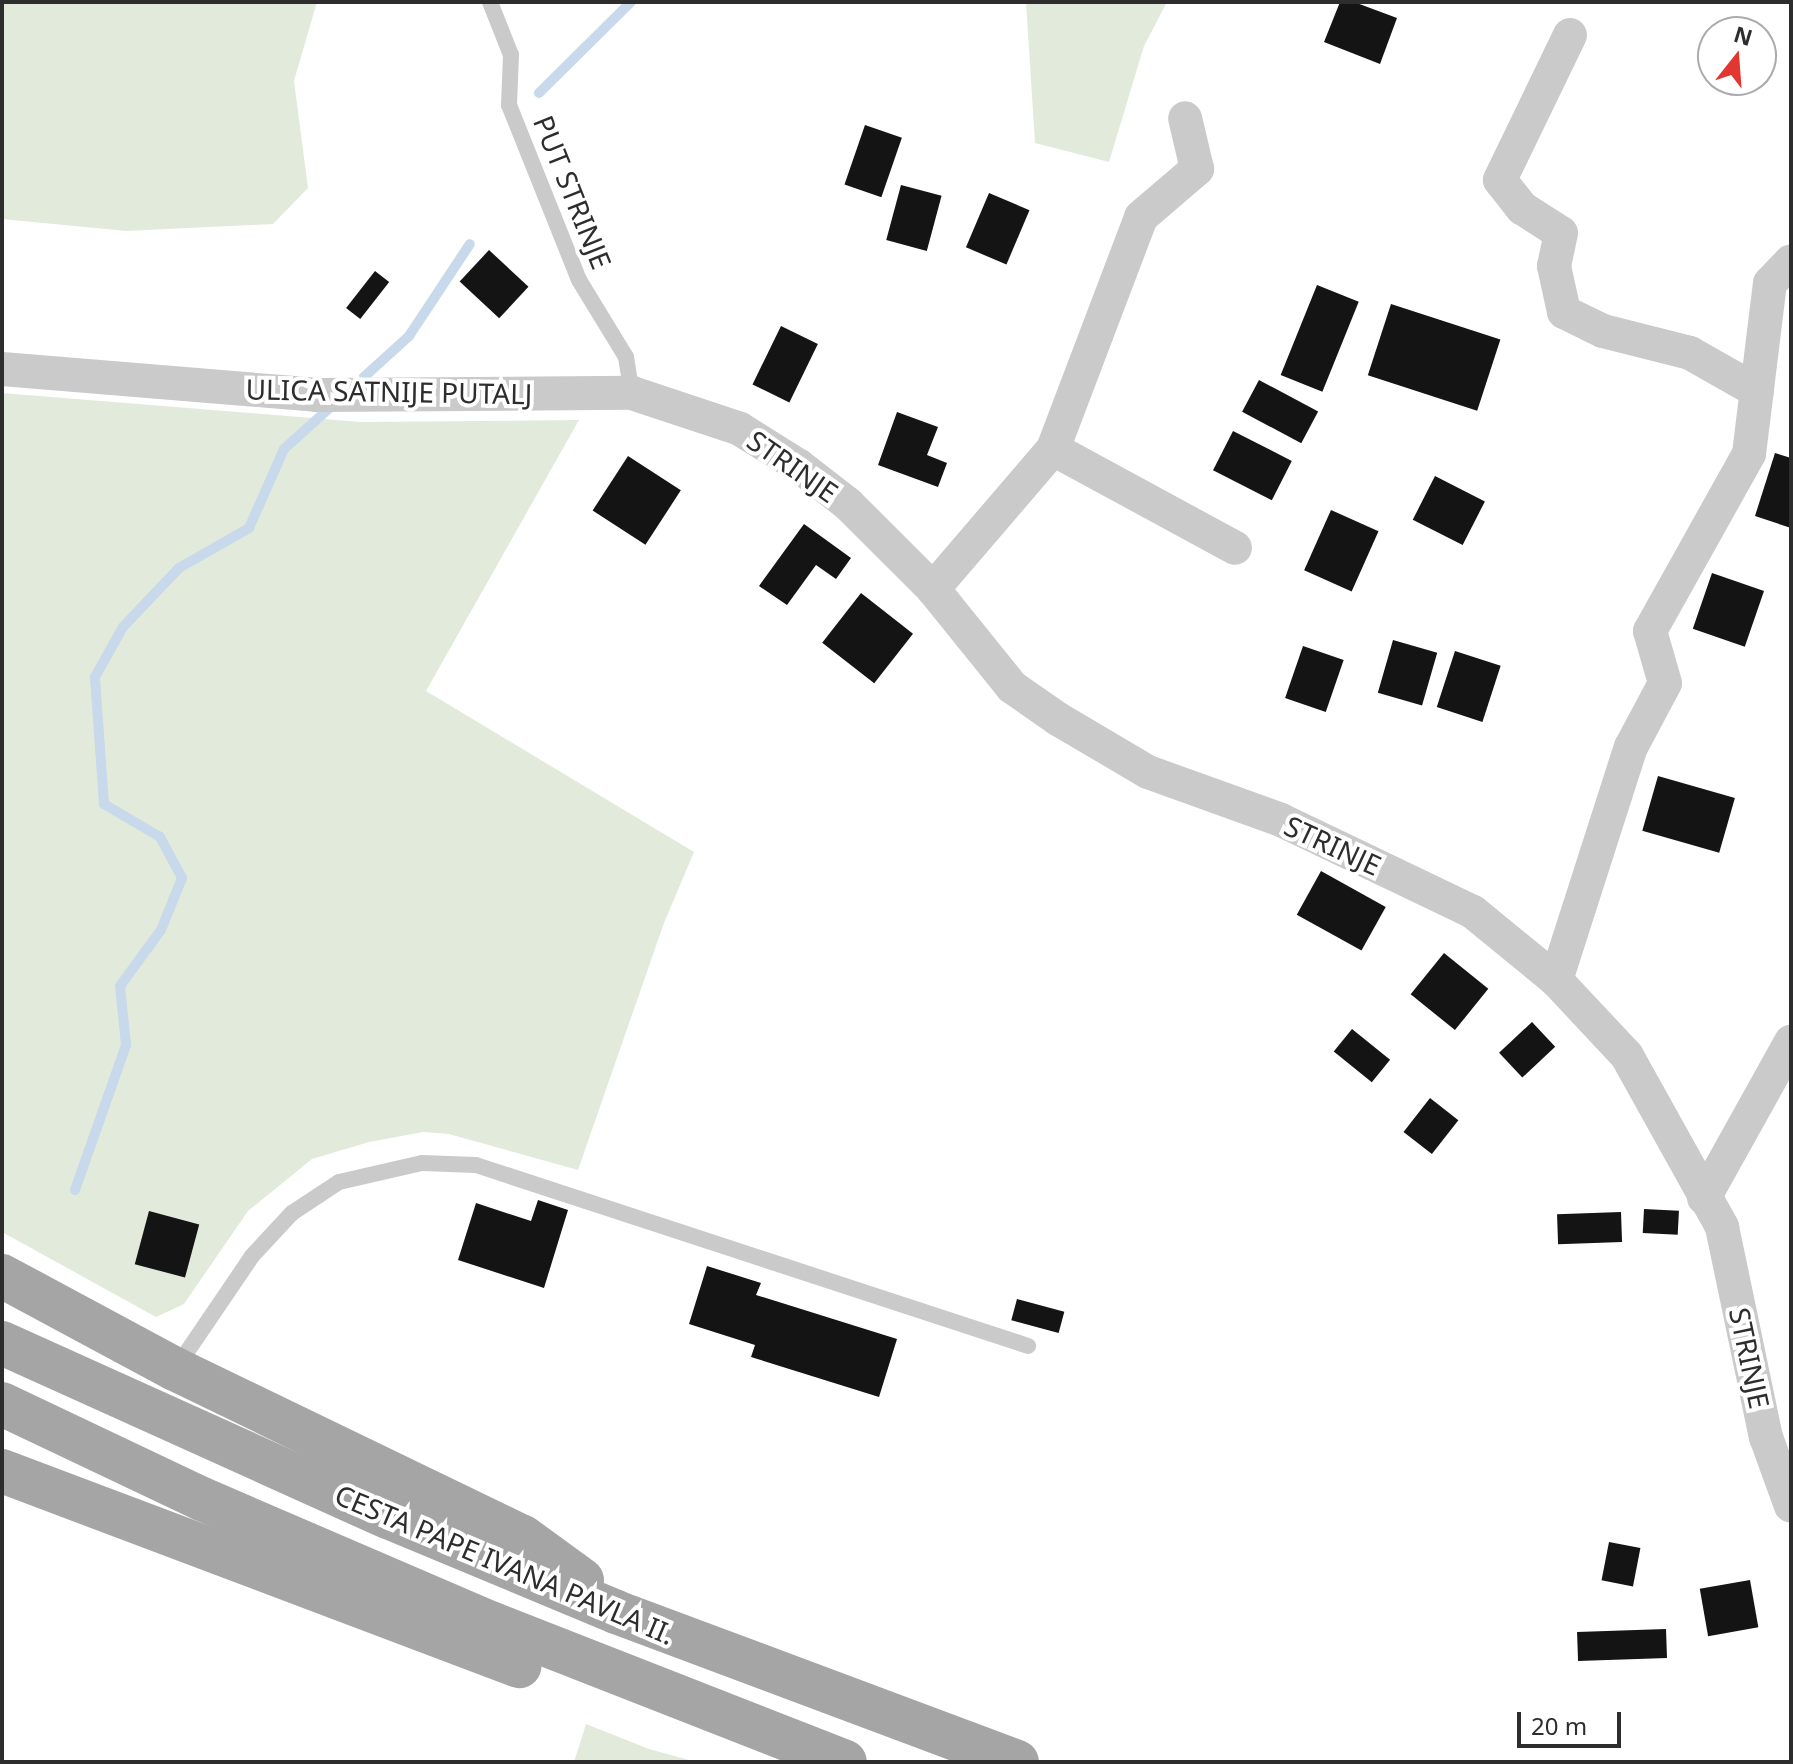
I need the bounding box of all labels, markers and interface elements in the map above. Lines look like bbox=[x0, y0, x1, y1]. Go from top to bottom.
north arrow bbox=[1697, 16, 1777, 96]
text: N bbox=[1730, 18, 1756, 52]
street label: PUT STRINJE bbox=[527, 110, 619, 274]
street label: ULICA SATNIJE PUTALJ bbox=[245, 372, 533, 410]
street label: STRINJE bbox=[741, 423, 845, 509]
street label: STRINJE bbox=[1280, 808, 1386, 882]
street label: STRINJE bbox=[1723, 1304, 1777, 1412]
street label: CESTA PAPE IVANA PAVLA II. bbox=[330, 1477, 680, 1651]
scale bar bbox=[1521, 1696, 1625, 1746]
text: 20 m bbox=[1531, 1709, 1587, 1742]

